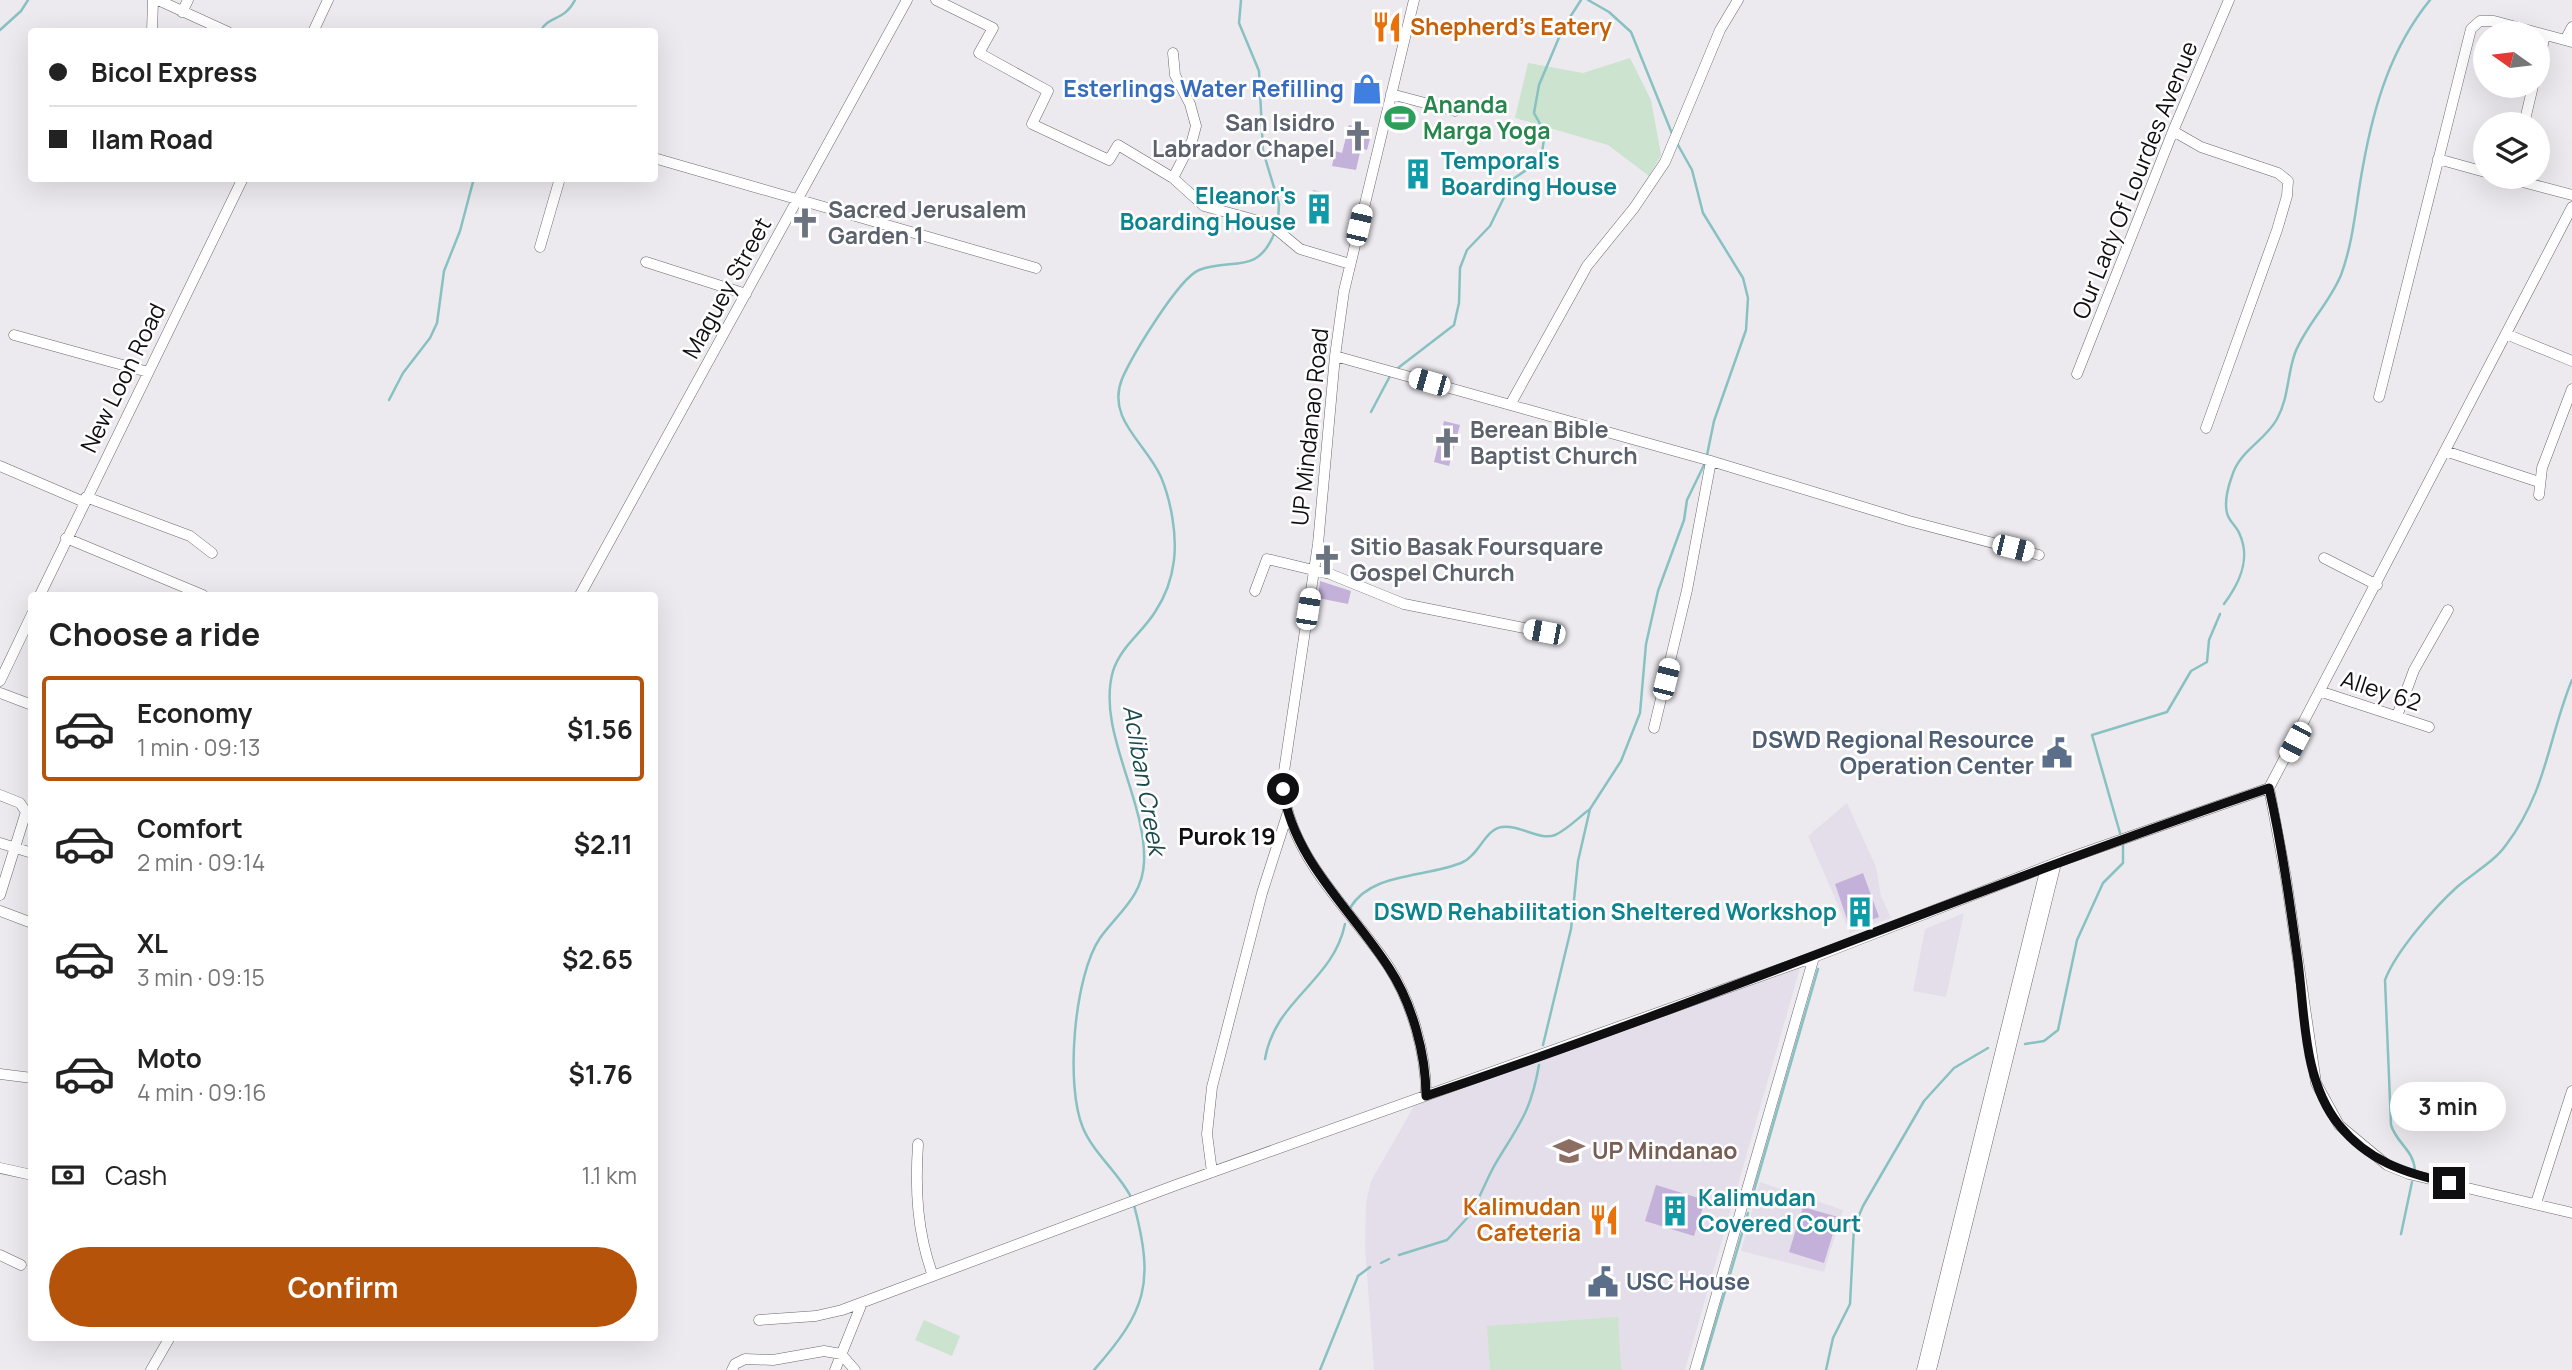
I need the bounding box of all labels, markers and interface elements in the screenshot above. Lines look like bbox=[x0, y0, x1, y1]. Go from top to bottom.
restaurant icon: Shepherd's Eatery bbox=[1370, 10, 1404, 44]
place label: Shepherd's Eatery bbox=[1410, 10, 1612, 42]
north arrow bbox=[2473, 21, 2550, 98]
map controls bbox=[2473, 21, 2550, 189]
street label: Our Lady Of Lourdes Avenue bbox=[2064, 36, 2205, 323]
text: Bicol Express bbox=[91, 54, 257, 90]
place label: Esterlings Water Refilling bbox=[1063, 72, 1344, 104]
shop icon: Esterlings Water Refilling bbox=[1350, 72, 1384, 106]
place label: Ananda Marga Yoga bbox=[1423, 88, 1551, 146]
sports icon: Ananda Marga Yoga bbox=[1383, 101, 1417, 135]
place label: San Isidro Labrador Chapel bbox=[1152, 106, 1335, 164]
button: layers bbox=[2473, 112, 2550, 189]
church icon: San Isidro Labrador Chapel bbox=[1341, 119, 1375, 153]
text: Ilam Road bbox=[91, 121, 213, 157]
place label: Temporal's Boarding House bbox=[1441, 144, 1617, 202]
building icon: Temporal's Boarding House bbox=[1401, 157, 1435, 191]
place label: Eleanor's Boarding House bbox=[1120, 179, 1296, 237]
building icon: Eleanor's Boarding House bbox=[1302, 192, 1336, 226]
place label: Sacred Jerusalem Garden 1 bbox=[828, 193, 1026, 251]
car bbox=[1345, 202, 1374, 248]
church icon: Sacred Jerusalem Garden 1 bbox=[788, 206, 822, 240]
street label: Maguey Street bbox=[674, 211, 778, 364]
street label: New Loon Road bbox=[72, 297, 172, 458]
street label: UP Mindanao Road bbox=[1283, 327, 1335, 527]
car bbox=[1406, 366, 1453, 398]
place label: Berean Bible Baptist Church bbox=[1470, 413, 1638, 471]
church icon: Berean Bible Baptist Church bbox=[1430, 426, 1464, 460]
place label: Sitio Basak Foursquare Gospel Church bbox=[1350, 530, 1603, 588]
car bbox=[1991, 533, 2036, 563]
church icon: Sitio Basak Foursquare Gospel Church bbox=[1310, 543, 1344, 577]
car bbox=[1295, 587, 1322, 631]
text: Choose a ride bbox=[49, 612, 260, 656]
car bbox=[1522, 618, 1567, 646]
car bbox=[1651, 656, 1682, 702]
street label: Alley 62 bbox=[2337, 662, 2426, 718]
text: Economy bbox=[137, 695, 252, 731]
icon: car bbox=[53, 697, 116, 760]
water label: Acliban Creek bbox=[1116, 702, 1175, 860]
text: $1.56 bbox=[567, 711, 633, 747]
car bbox=[2276, 719, 2315, 765]
place label: DSWD Regional Resource Operation Center bbox=[1752, 723, 2034, 781]
text: 1 min · 09:13 bbox=[137, 731, 260, 763]
public building icon: DSWD Regional Resource Operation Center bbox=[2040, 736, 2074, 770]
route start bbox=[1267, 773, 1299, 805]
text: Comfort bbox=[137, 810, 243, 846]
icon: car bbox=[53, 812, 116, 875]
district label: Purok 19 bbox=[1178, 819, 1276, 852]
text: $2.11 bbox=[574, 826, 633, 862]
text: 2 min · 09:14 bbox=[137, 846, 265, 878]
place label: DSWD Rehabilitation Sheltered Workshop bbox=[1374, 895, 1837, 927]
building icon: DSWD Rehabilitation Sheltered Workshop bbox=[1843, 895, 1877, 929]
text: XL bbox=[137, 925, 168, 961]
icon: car bbox=[53, 927, 116, 990]
text: $2.65 bbox=[562, 941, 633, 977]
text: 3 min · 09:15 bbox=[137, 961, 265, 993]
text: Moto bbox=[137, 1040, 202, 1076]
icon: car bbox=[53, 1042, 116, 1105]
text: $1.76 bbox=[568, 1056, 633, 1092]
text: 4 min · 09:16 bbox=[137, 1076, 267, 1108]
callout: 3 min bbox=[2391, 1082, 2507, 1130]
text: 3 min bbox=[2418, 1090, 2478, 1122]
school or university icon: UP Mindanao bbox=[1552, 1134, 1586, 1168]
place label: UP Mindanao bbox=[1592, 1134, 1737, 1166]
icon: cash bbox=[49, 1156, 87, 1194]
text: Cash bbox=[105, 1157, 167, 1193]
text: 1.1 km bbox=[581, 1159, 637, 1191]
route end bbox=[2433, 1167, 2465, 1199]
place label: Kalimudan Covered Court bbox=[1698, 1181, 1861, 1239]
place label: Kalimudan Cafeteria bbox=[1463, 1190, 1581, 1248]
building icon: Kalimudan Covered Court bbox=[1658, 1194, 1692, 1228]
restaurant icon: Kalimudan Cafeteria bbox=[1587, 1203, 1621, 1237]
button: Confirm bbox=[49, 1247, 637, 1327]
public building icon: USC House bbox=[1586, 1265, 1620, 1299]
place label: USC House bbox=[1626, 1265, 1750, 1297]

